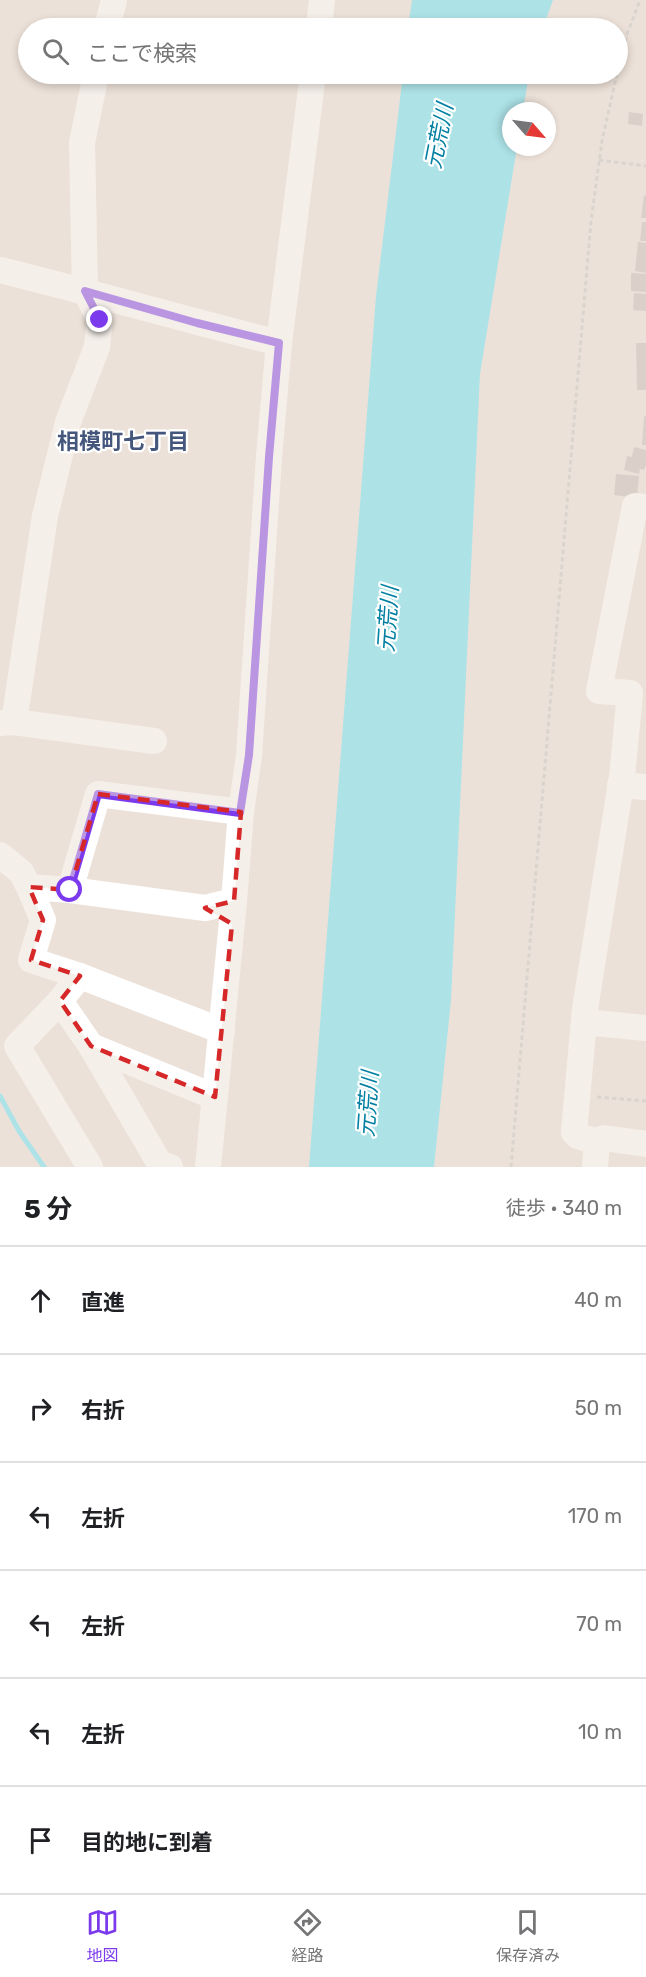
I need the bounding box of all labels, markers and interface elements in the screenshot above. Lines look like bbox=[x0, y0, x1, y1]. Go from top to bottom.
search box bbox=[18, 18, 628, 84]
icon: search bbox=[39, 35, 72, 68]
text: ここで検索 bbox=[87, 40, 197, 67]
water label: 元荒川 bbox=[419, 99, 459, 171]
north arrow bbox=[502, 102, 556, 156]
route end bbox=[86, 306, 112, 332]
district label: 相模町七丁目 bbox=[57, 428, 189, 455]
water label: 元荒川 bbox=[372, 583, 404, 653]
route start bbox=[56, 876, 82, 902]
water label: 元荒川 bbox=[352, 1068, 384, 1138]
text: 5 分 bbox=[24, 1194, 72, 1225]
text: 徒歩 · 340 m bbox=[506, 1196, 622, 1220]
icon: ahead bbox=[24, 1284, 57, 1317]
text: 40 m bbox=[574, 1288, 622, 1312]
text: 直進 bbox=[81, 1289, 125, 1316]
icon: right bbox=[24, 1392, 57, 1425]
text: 50 m bbox=[575, 1396, 622, 1420]
text: 右折 bbox=[81, 1397, 125, 1424]
icon: left bbox=[24, 1500, 57, 1533]
text: 170 m bbox=[568, 1504, 622, 1528]
text: 左折 bbox=[81, 1505, 125, 1532]
icon: left bbox=[24, 1608, 57, 1641]
text: 70 m bbox=[576, 1612, 622, 1636]
text: 左折 bbox=[81, 1613, 125, 1640]
icon: left bbox=[24, 1716, 57, 1749]
text: 10 m bbox=[578, 1720, 622, 1744]
text: 左折 bbox=[81, 1721, 125, 1748]
icon: arrive bbox=[24, 1824, 57, 1857]
text: 目的地に到着 bbox=[81, 1829, 213, 1856]
tab: 地図 bbox=[86, 1906, 119, 1966]
tab: 経路 bbox=[291, 1906, 324, 1966]
tab: 保存済み bbox=[496, 1906, 560, 1966]

